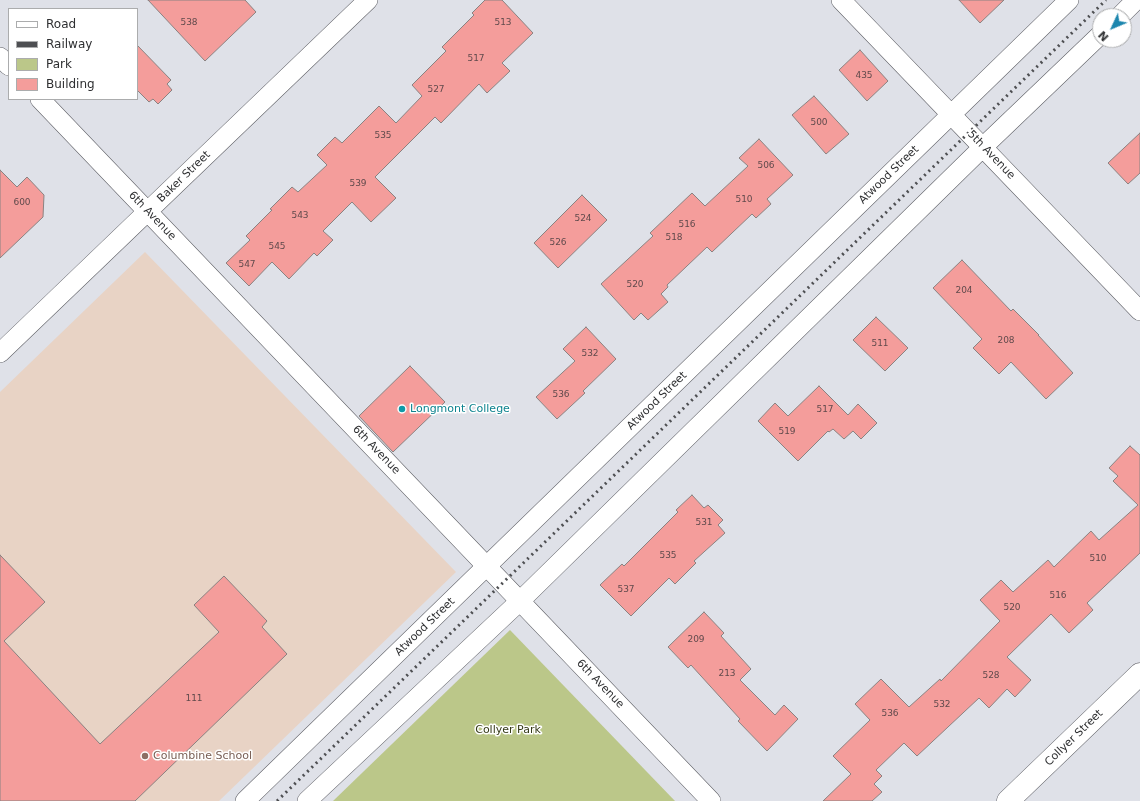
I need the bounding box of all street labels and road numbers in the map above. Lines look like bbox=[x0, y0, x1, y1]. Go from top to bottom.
street label: 5th Avenue bbox=[964, 128, 1018, 182]
street label: Atwood Street bbox=[856, 143, 922, 207]
street label: Baker Street bbox=[155, 148, 213, 206]
street label: 6th Avenue bbox=[125, 189, 179, 243]
street label: Atwood Street bbox=[624, 369, 690, 433]
street label: 6th Avenue bbox=[349, 423, 403, 477]
street label: Atwood Street bbox=[392, 595, 458, 659]
street label: 6th Avenue bbox=[573, 657, 627, 711]
street label: Collyer Street bbox=[1042, 707, 1106, 769]

